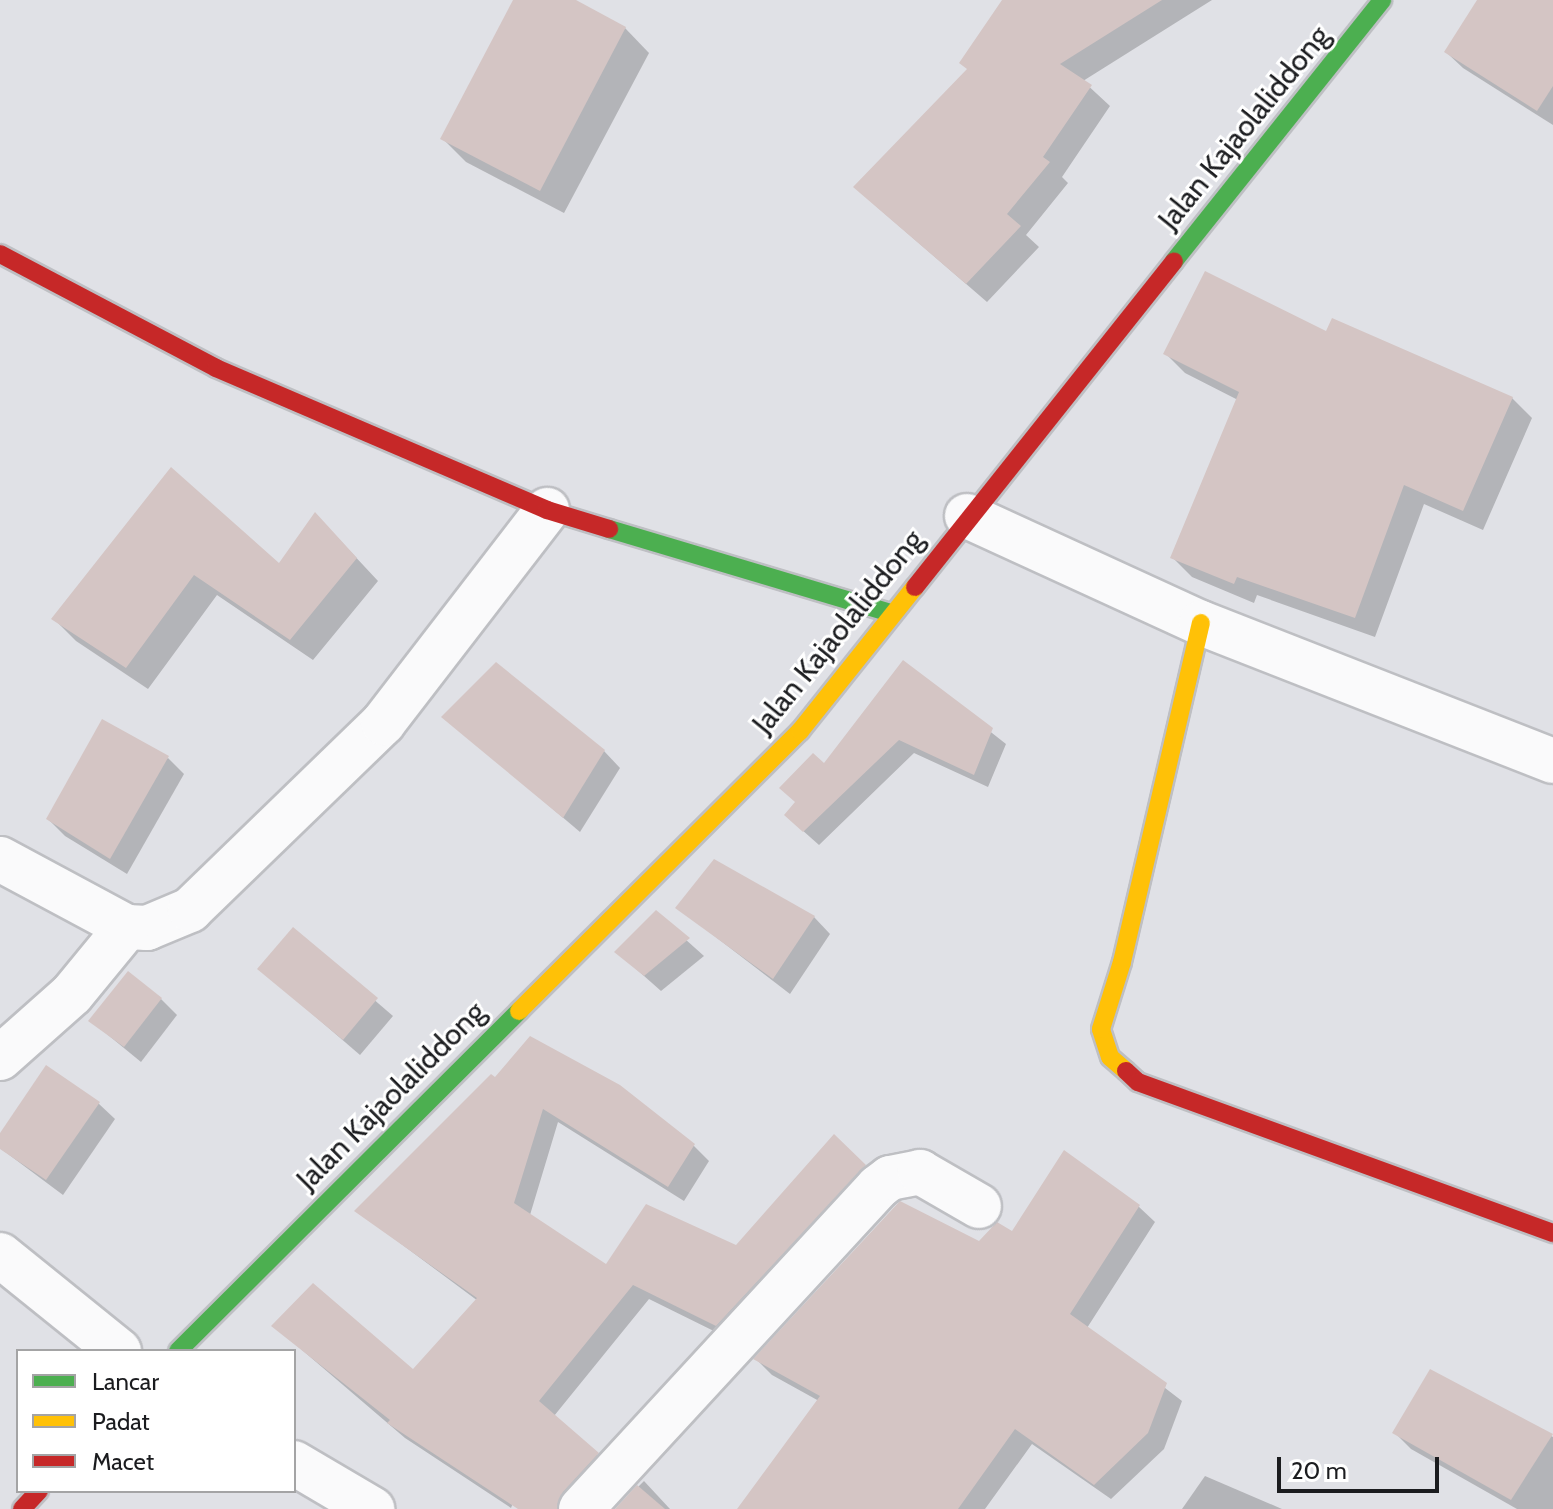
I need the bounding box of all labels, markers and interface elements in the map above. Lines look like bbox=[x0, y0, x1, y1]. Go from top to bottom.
street label: Jalan Kajaolaliddong bbox=[1151, 19, 1337, 237]
street label: Jalan Kajaolaliddong bbox=[745, 523, 931, 741]
street label: Jalan Kajaolaliddong bbox=[289, 994, 493, 1198]
legend bbox=[16, 1349, 296, 1493]
text: Lancar bbox=[92, 1367, 159, 1396]
text: Padat bbox=[92, 1407, 150, 1436]
scale bar bbox=[1281, 1441, 1443, 1491]
text: Macet bbox=[92, 1447, 154, 1476]
text: 20 m bbox=[1291, 1456, 1347, 1485]

